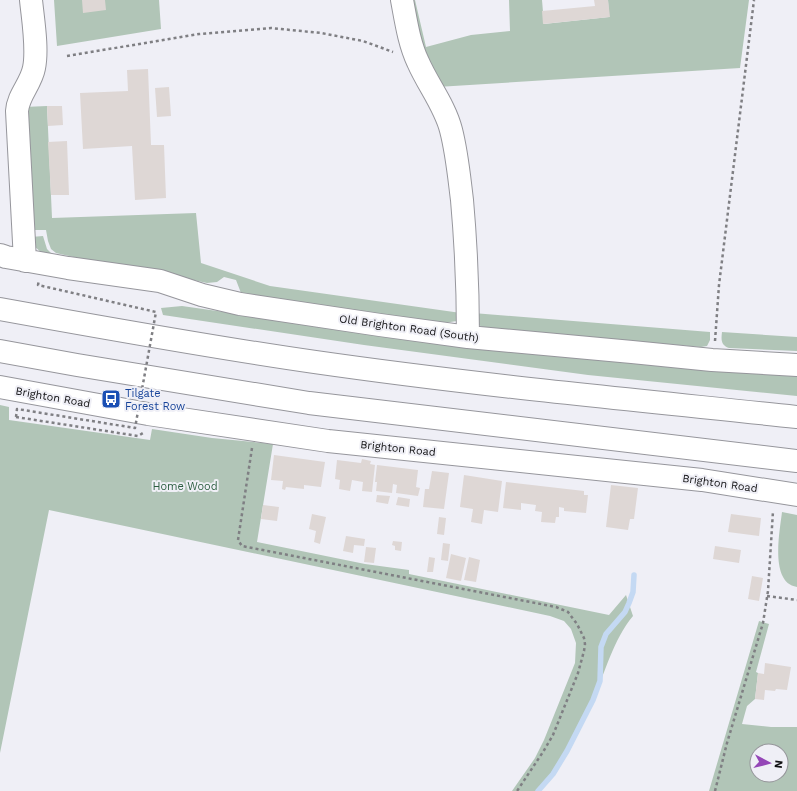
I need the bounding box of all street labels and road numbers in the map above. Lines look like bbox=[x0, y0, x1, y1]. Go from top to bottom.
street label: Old Brighton Road (South) bbox=[338, 312, 480, 345]
street label: Brighton Road bbox=[14, 385, 91, 410]
street label: Brighton Road bbox=[360, 438, 436, 459]
street label: Brighton Road bbox=[681, 472, 758, 495]

